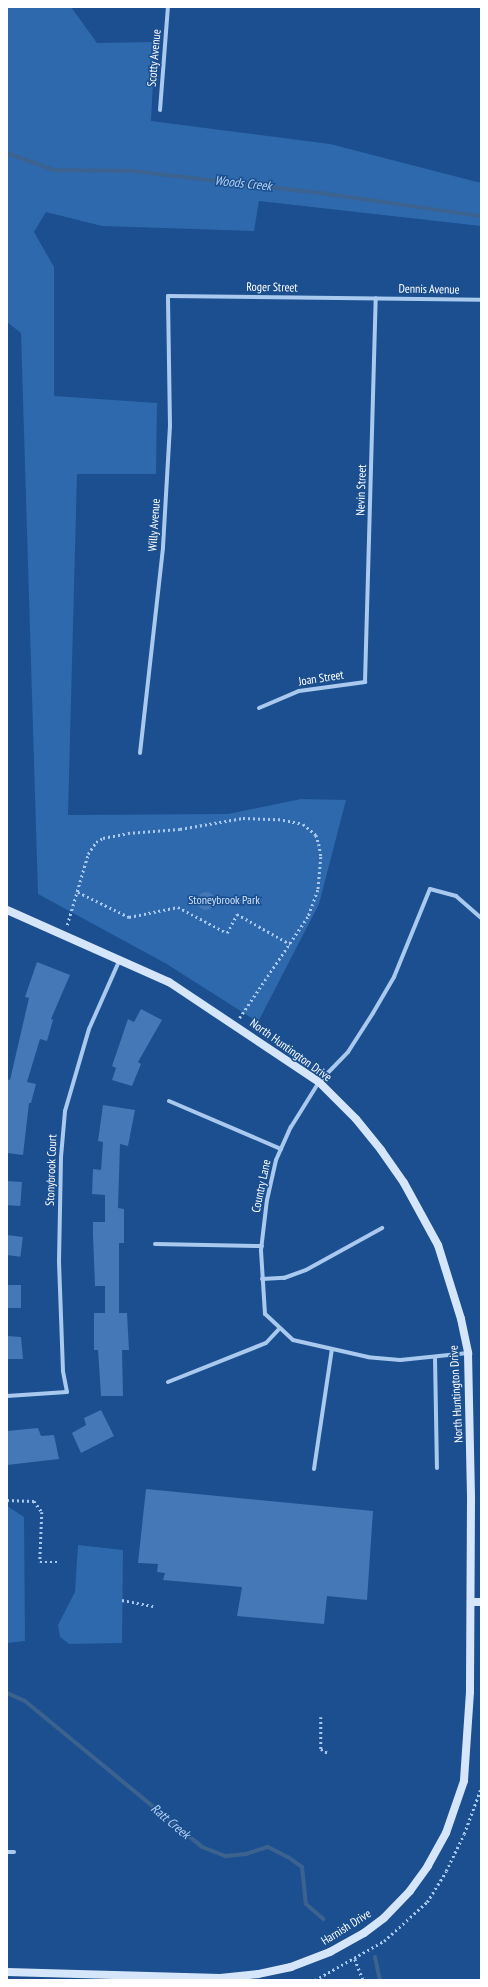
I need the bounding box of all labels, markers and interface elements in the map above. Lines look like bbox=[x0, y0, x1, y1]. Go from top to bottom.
street label: Scotty Avenue bbox=[144, 28, 164, 88]
water label: Woods Creek bbox=[214, 173, 272, 195]
street label: Roger Street bbox=[246, 279, 298, 295]
street label: Dennis Avenue bbox=[398, 281, 460, 297]
street label: Nevin Street bbox=[353, 464, 369, 516]
street label: Willy Avenue bbox=[145, 498, 163, 552]
street label: Joan Street bbox=[297, 667, 345, 689]
park label: Stoneybrook Park bbox=[188, 893, 260, 907]
street label: North Huntington Drive bbox=[247, 1015, 335, 1085]
street label: Stonybrook Court bbox=[43, 1134, 59, 1206]
street label: Country Lane bbox=[248, 1158, 274, 1214]
street label: North Huntington Drive bbox=[446, 1345, 466, 1443]
water label: Ratt Creek bbox=[147, 1801, 193, 1843]
street label: Harnish Drive bbox=[318, 1906, 374, 1948]

